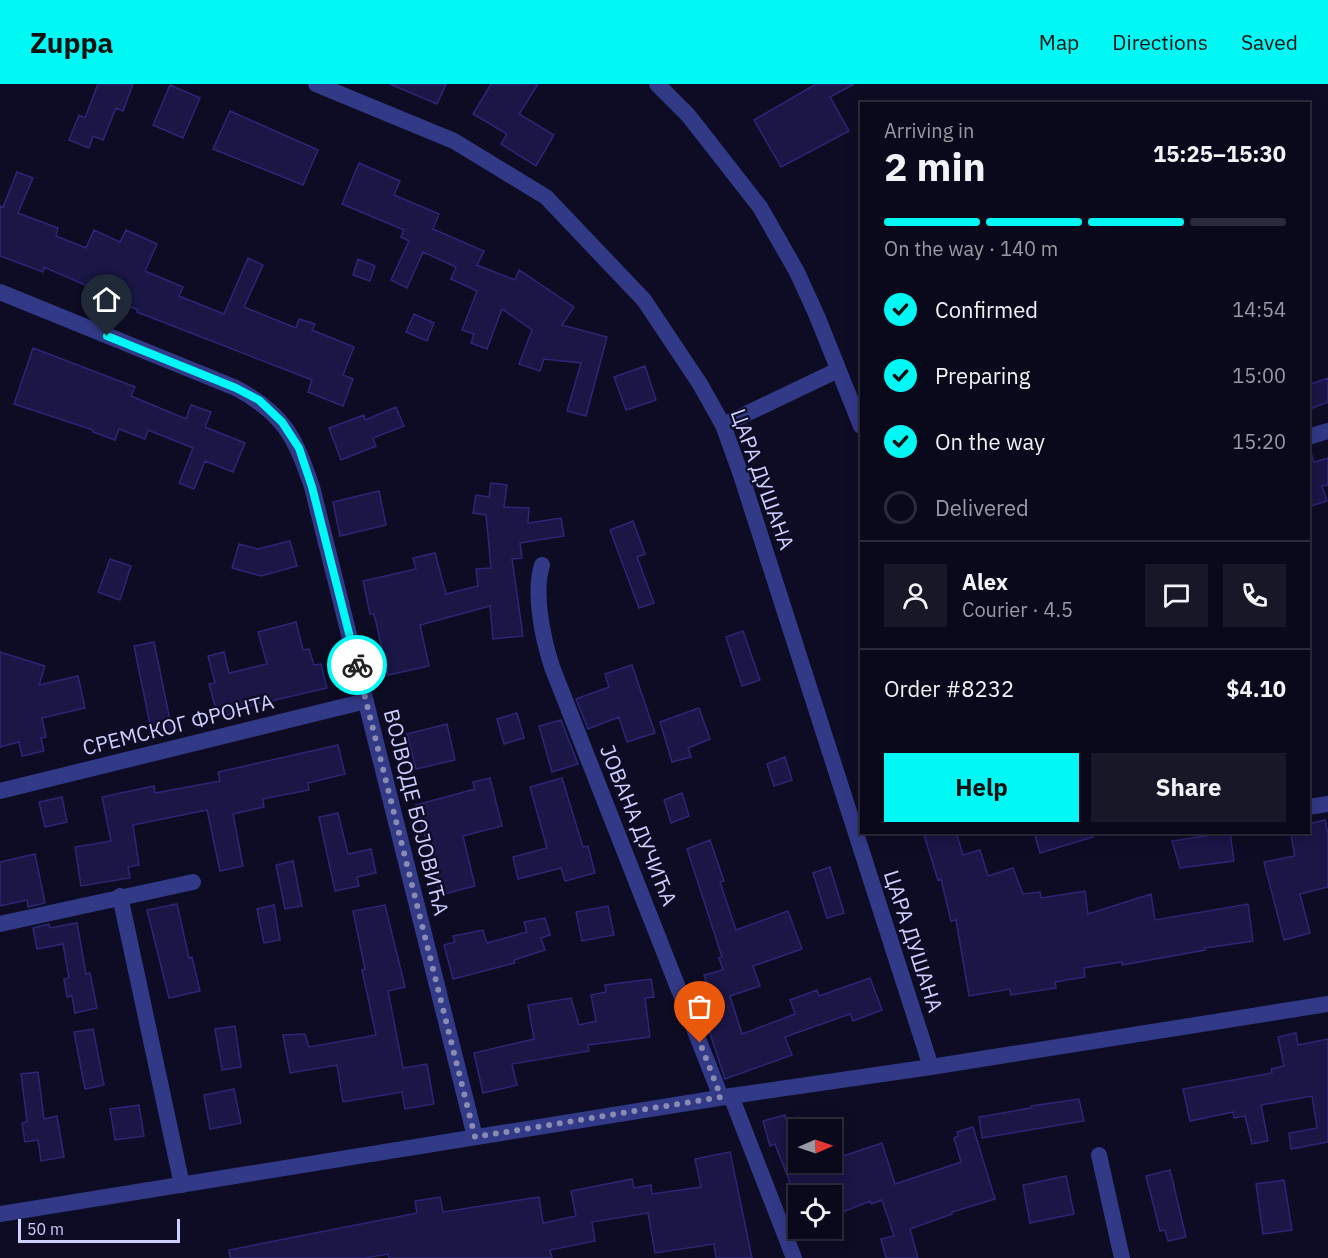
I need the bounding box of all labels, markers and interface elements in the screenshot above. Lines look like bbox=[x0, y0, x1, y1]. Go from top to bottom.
text: Zuppa bbox=[30, 24, 114, 61]
text: Map bbox=[1039, 28, 1079, 56]
text: Directions bbox=[1112, 28, 1208, 56]
text: Saved bbox=[1241, 28, 1298, 56]
text: Arriving in bbox=[884, 117, 974, 144]
text: 15:25–15:30 bbox=[1153, 139, 1286, 168]
text: 2 min bbox=[884, 141, 986, 192]
text: On the way · 140 m bbox=[884, 235, 1058, 262]
pin bbox=[81, 274, 132, 336]
icon: home bbox=[90, 283, 123, 316]
icon: check bbox=[884, 293, 917, 326]
text: Confirmed bbox=[935, 295, 1038, 324]
text: 14:54 bbox=[1232, 296, 1286, 323]
icon: check bbox=[884, 359, 917, 392]
text: Preparing bbox=[935, 361, 1030, 390]
text: 15:00 bbox=[1232, 362, 1286, 389]
street label: ЦАРА ДУШАНА bbox=[725, 405, 801, 553]
icon: check bbox=[884, 425, 917, 458]
text: On the way bbox=[935, 427, 1045, 456]
text: 15:20 bbox=[1232, 428, 1286, 455]
text: Delivered bbox=[935, 493, 1029, 522]
button: person bbox=[884, 564, 947, 627]
button: chat bbox=[1145, 564, 1208, 627]
button: phone bbox=[1223, 564, 1286, 627]
text: Alex bbox=[962, 567, 1008, 596]
text: Courier · 4.5 bbox=[962, 596, 1073, 623]
courier bbox=[327, 635, 387, 695]
icon: bike bbox=[341, 649, 374, 682]
text: Order #8232 bbox=[884, 674, 1014, 703]
text: $4.10 bbox=[1226, 674, 1286, 703]
street label: СРЕМСКОГ ФРОНТА bbox=[80, 687, 276, 761]
street label: ВОЈВОДЕ БОЈОВИЋА bbox=[378, 706, 456, 918]
street label: ЈОВАНА ДУЧИЋА bbox=[594, 740, 684, 910]
button: Help bbox=[884, 753, 1079, 822]
button: Share bbox=[1091, 753, 1286, 822]
street label: ЦАРА ДУШАНА bbox=[878, 866, 950, 1016]
pin bbox=[674, 981, 725, 1043]
icon: bag bbox=[683, 990, 716, 1023]
north arrow bbox=[788, 1119, 842, 1173]
map controls bbox=[788, 1119, 842, 1239]
button: locate bbox=[788, 1185, 842, 1239]
scale bar bbox=[18, 1216, 180, 1244]
text: 50 m bbox=[27, 1219, 64, 1239]

